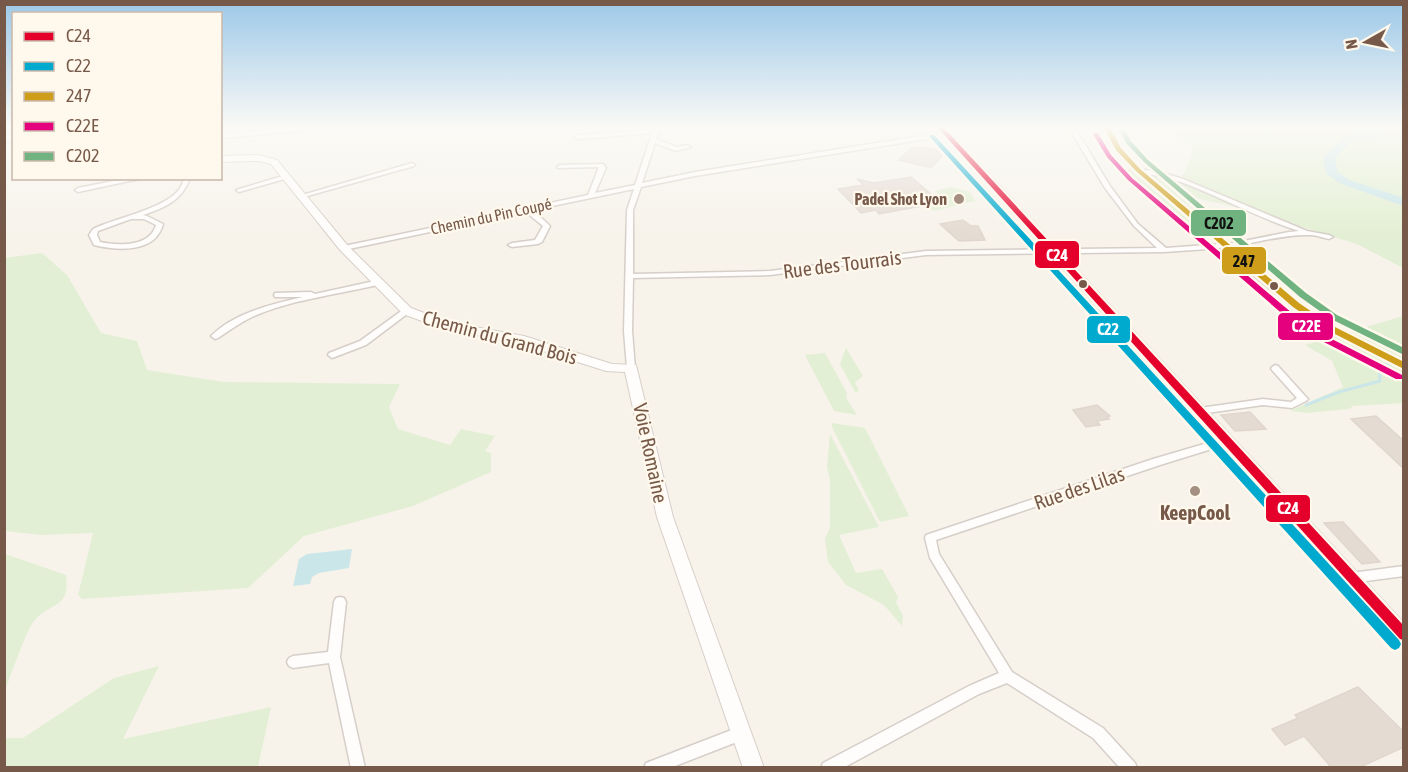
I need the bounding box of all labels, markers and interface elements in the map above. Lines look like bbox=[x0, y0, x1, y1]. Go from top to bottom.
legend bbox=[12, 12, 222, 180]
north arrow bbox=[1336, 12, 1396, 72]
text: C24 bbox=[66, 25, 91, 46]
text: N bbox=[1342, 38, 1361, 50]
text: C22 bbox=[66, 55, 91, 76]
text: 247 bbox=[66, 85, 91, 106]
text: C22E bbox=[66, 115, 99, 136]
text: C202 bbox=[66, 145, 99, 166]
place label: Padel Shot Lyon bbox=[855, 190, 947, 208]
marker: Padel Shot Lyon bbox=[952, 192, 966, 206]
street label: Chemin du Pin Coupé bbox=[429, 194, 553, 239]
line badge: C202 bbox=[1190, 209, 1247, 237]
text: C202 bbox=[1204, 214, 1234, 232]
line badge: C24 bbox=[1034, 240, 1080, 269]
street label: Rue des Tourrais bbox=[782, 245, 902, 283]
text: C24 bbox=[1046, 246, 1069, 264]
line badge: 247 bbox=[1221, 246, 1267, 275]
text: 247 bbox=[1233, 252, 1255, 270]
unlabelled marker bbox=[1077, 278, 1089, 290]
unlabelled marker bbox=[1268, 280, 1280, 292]
street label: Chemin du Grand Bois bbox=[420, 305, 580, 369]
line badge: C22E bbox=[1277, 312, 1334, 341]
line badge: C22 bbox=[1086, 315, 1131, 344]
text: C22E bbox=[1291, 317, 1321, 335]
text: C22 bbox=[1097, 320, 1119, 338]
street label: Voie Romaine bbox=[629, 401, 673, 505]
street label: Rue des Lilas bbox=[1031, 462, 1127, 514]
marker: KeepCool bbox=[1188, 484, 1202, 498]
line badge: C24 bbox=[1265, 494, 1311, 523]
text: C24 bbox=[1277, 499, 1300, 517]
place label: KeepCool bbox=[1160, 501, 1231, 524]

